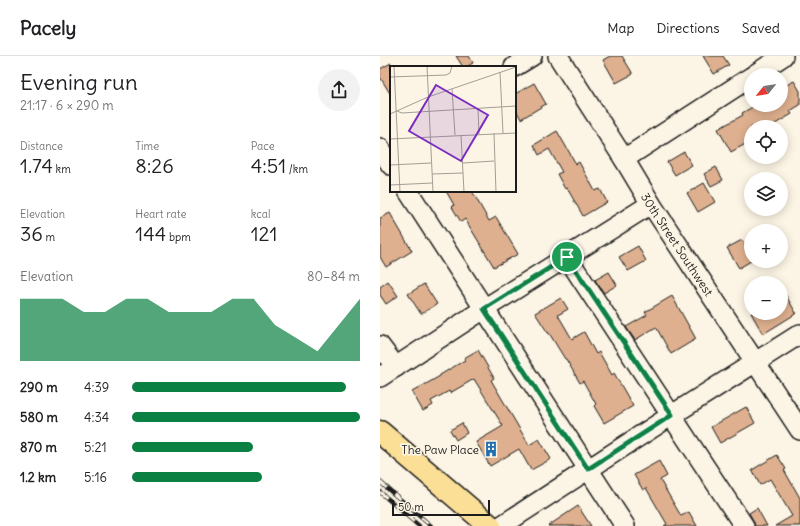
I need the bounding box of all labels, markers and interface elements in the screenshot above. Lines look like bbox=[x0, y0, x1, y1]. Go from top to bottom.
text: Pacely bbox=[20, 16, 76, 40]
text: Map bbox=[607, 19, 634, 37]
text: Directions bbox=[656, 19, 720, 37]
text: Saved bbox=[742, 19, 780, 37]
inset map bbox=[390, 66, 516, 192]
text: Evening run bbox=[20, 68, 138, 96]
north arrow bbox=[744, 68, 788, 112]
map controls bbox=[744, 68, 788, 320]
button: share bbox=[318, 69, 360, 111]
text: 21:17 · 6 × 290 m bbox=[20, 97, 114, 114]
button: locate bbox=[744, 120, 788, 164]
text: Distance bbox=[20, 139, 63, 153]
text: Time bbox=[135, 139, 159, 153]
text: Pace bbox=[251, 139, 275, 153]
text: 1.74 bbox=[20, 153, 53, 178]
text: 8:26 bbox=[135, 153, 174, 178]
text: 4:51 bbox=[251, 153, 286, 178]
text: km bbox=[53, 162, 71, 176]
text: /km bbox=[286, 162, 308, 176]
button: layers bbox=[744, 172, 788, 216]
street label: 30th Street Southwest bbox=[638, 190, 717, 299]
text: Elevation bbox=[20, 207, 65, 221]
text: Heart rate bbox=[135, 207, 186, 221]
text: kcal bbox=[251, 207, 270, 221]
text: 36 bbox=[20, 221, 43, 246]
text: 144 bbox=[135, 221, 166, 246]
text: 121 bbox=[251, 221, 278, 246]
button: + bbox=[744, 224, 788, 268]
text: m bbox=[43, 230, 55, 244]
text: bpm bbox=[166, 230, 191, 244]
pin bbox=[550, 240, 584, 274]
icon: arrive bbox=[556, 246, 578, 268]
text: Elevation bbox=[20, 268, 73, 285]
text: 80–84 m bbox=[307, 268, 360, 285]
button: − bbox=[744, 276, 788, 320]
text: 290 m bbox=[20, 379, 58, 396]
text: 4:39 bbox=[84, 379, 109, 396]
text: 580 m bbox=[20, 409, 58, 426]
text: 4:34 bbox=[84, 409, 109, 426]
text: 870 m bbox=[20, 439, 57, 456]
text: 5:21 bbox=[84, 439, 107, 456]
building icon: The Paw Place bbox=[482, 440, 500, 458]
place label: The Paw Place bbox=[401, 442, 479, 457]
text: 1.2 km bbox=[20, 469, 56, 486]
text: 5:16 bbox=[84, 469, 107, 486]
scale bar bbox=[392, 498, 490, 517]
text: 50 m bbox=[398, 500, 424, 514]

